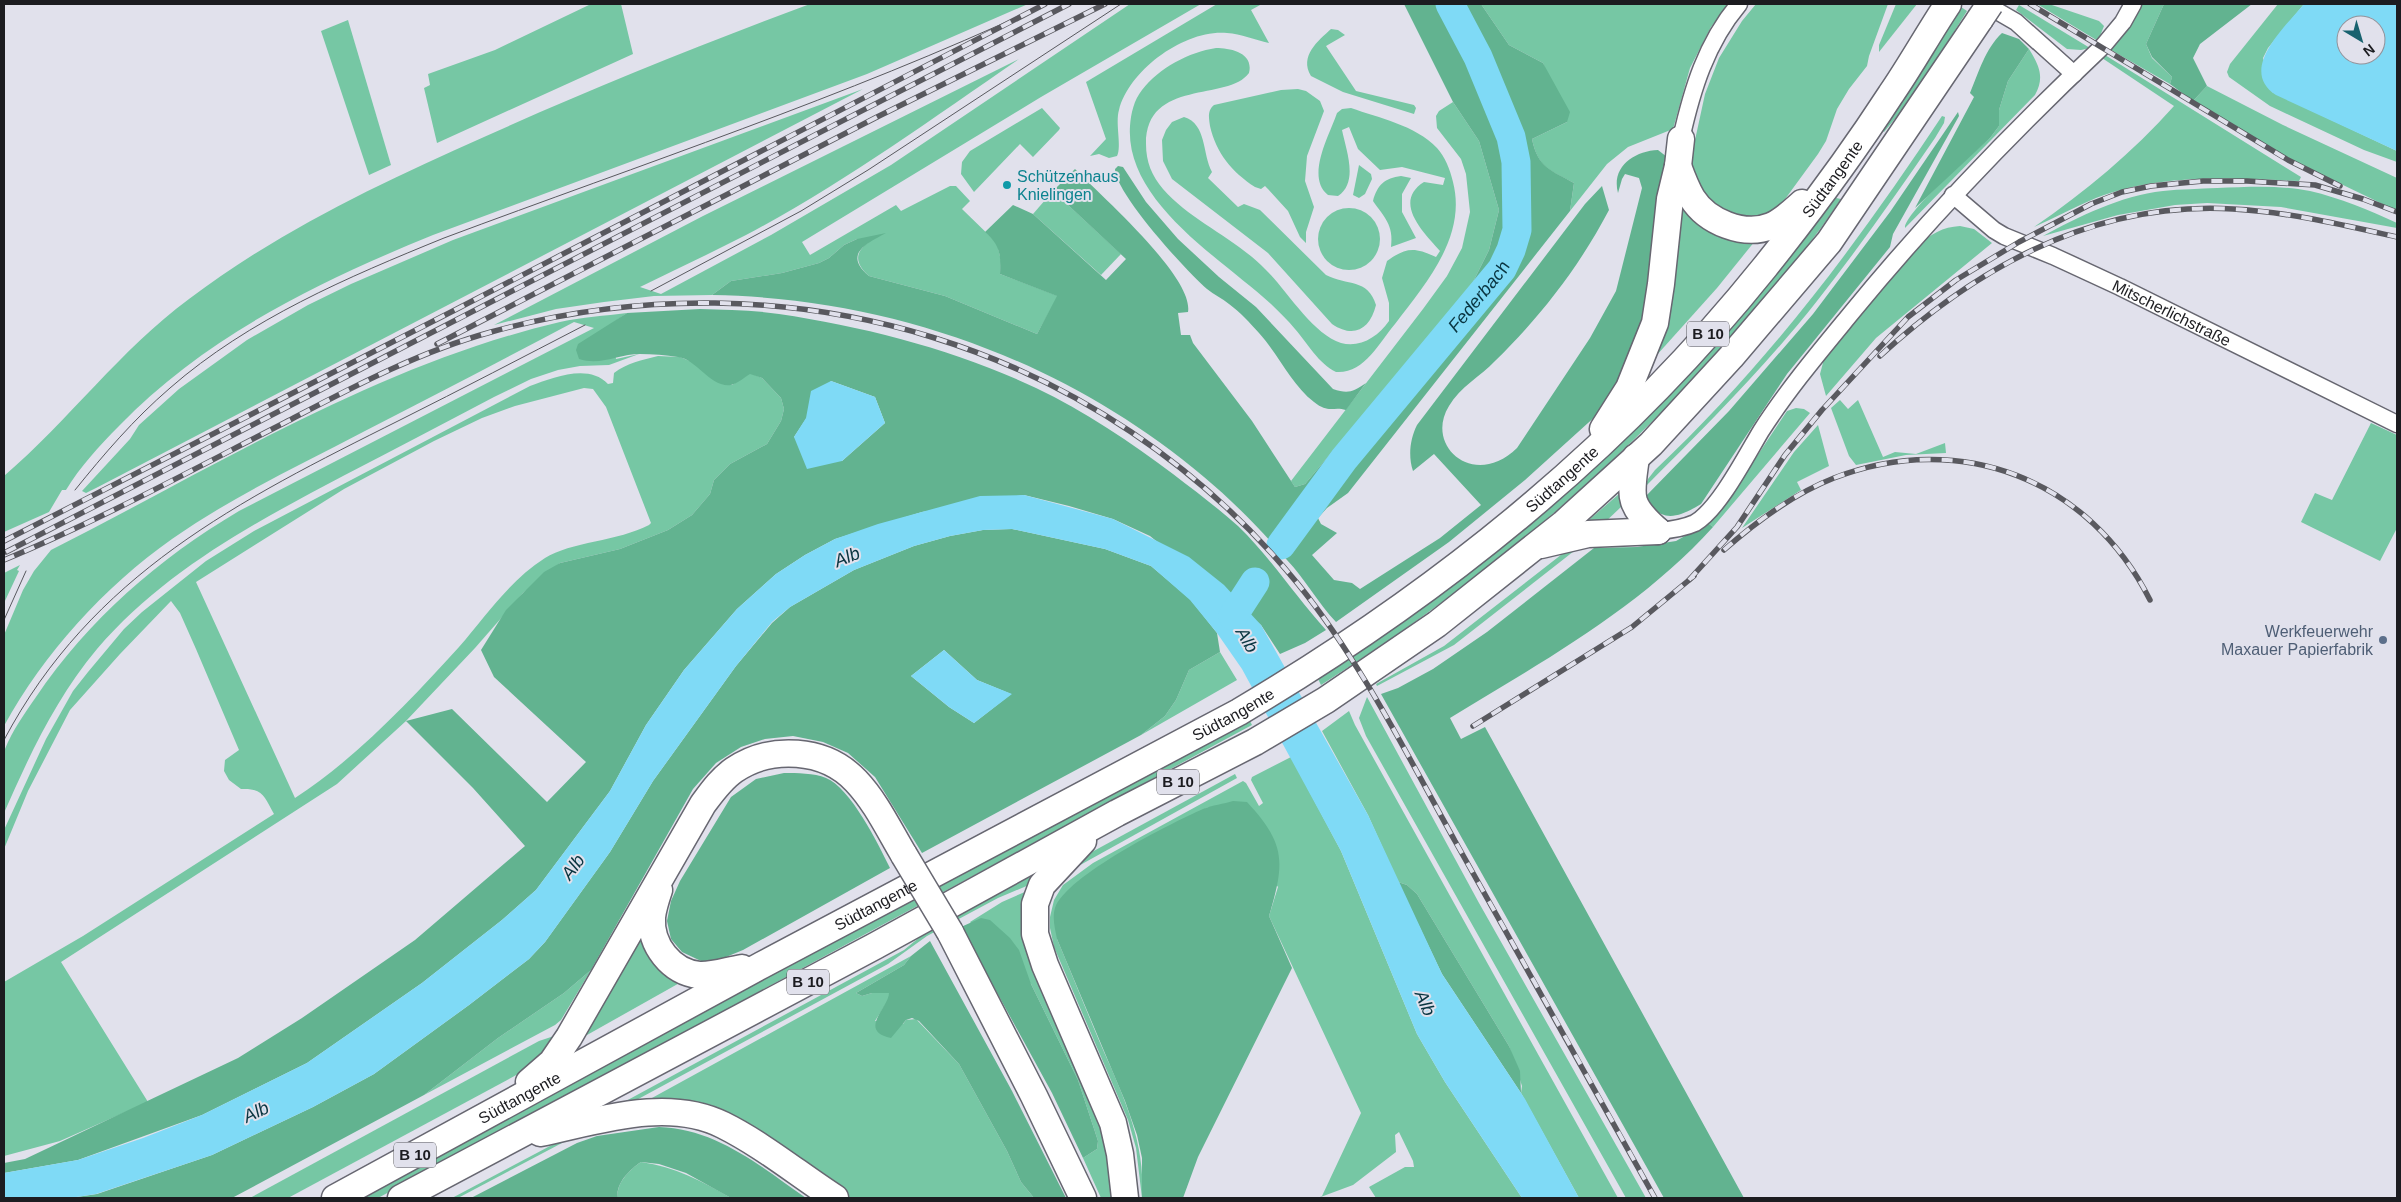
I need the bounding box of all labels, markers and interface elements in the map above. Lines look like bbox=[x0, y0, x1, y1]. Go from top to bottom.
north arrow bbox=[2336, 15, 2386, 65]
text: N bbox=[2360, 41, 2378, 60]
street label: Südtangente bbox=[1799, 137, 1866, 221]
place label: Schützenhaus Knielingen bbox=[1017, 168, 1118, 203]
marker: Schützenhaus Knielingen bbox=[1001, 179, 1013, 191]
water label: Federbach bbox=[1444, 258, 1514, 336]
street label: Mitscherlichstraße bbox=[2110, 277, 2234, 349]
road number: B 10 bbox=[1687, 322, 1729, 346]
street label: Südtangente bbox=[1522, 443, 1602, 516]
water label: Alb bbox=[830, 543, 863, 572]
water label: Alb bbox=[1231, 623, 1262, 656]
place label: Werkfeuerwehr Maxauer Papierfabrik bbox=[2221, 623, 2374, 658]
marker: Werkfeuerwehr Maxauer Papierfabrik bbox=[2377, 634, 2389, 646]
street label: Südtangente bbox=[1189, 685, 1277, 744]
road number: B 10 bbox=[1157, 770, 1199, 794]
water label: Alb bbox=[557, 851, 589, 884]
street label: Südtangente bbox=[832, 876, 920, 934]
road number: B 10 bbox=[787, 970, 829, 994]
water label: Alb bbox=[1410, 986, 1439, 1019]
street label: Südtangente bbox=[476, 1069, 564, 1127]
water label: Alb bbox=[239, 1097, 272, 1127]
road number: B 10 bbox=[394, 1142, 436, 1168]

